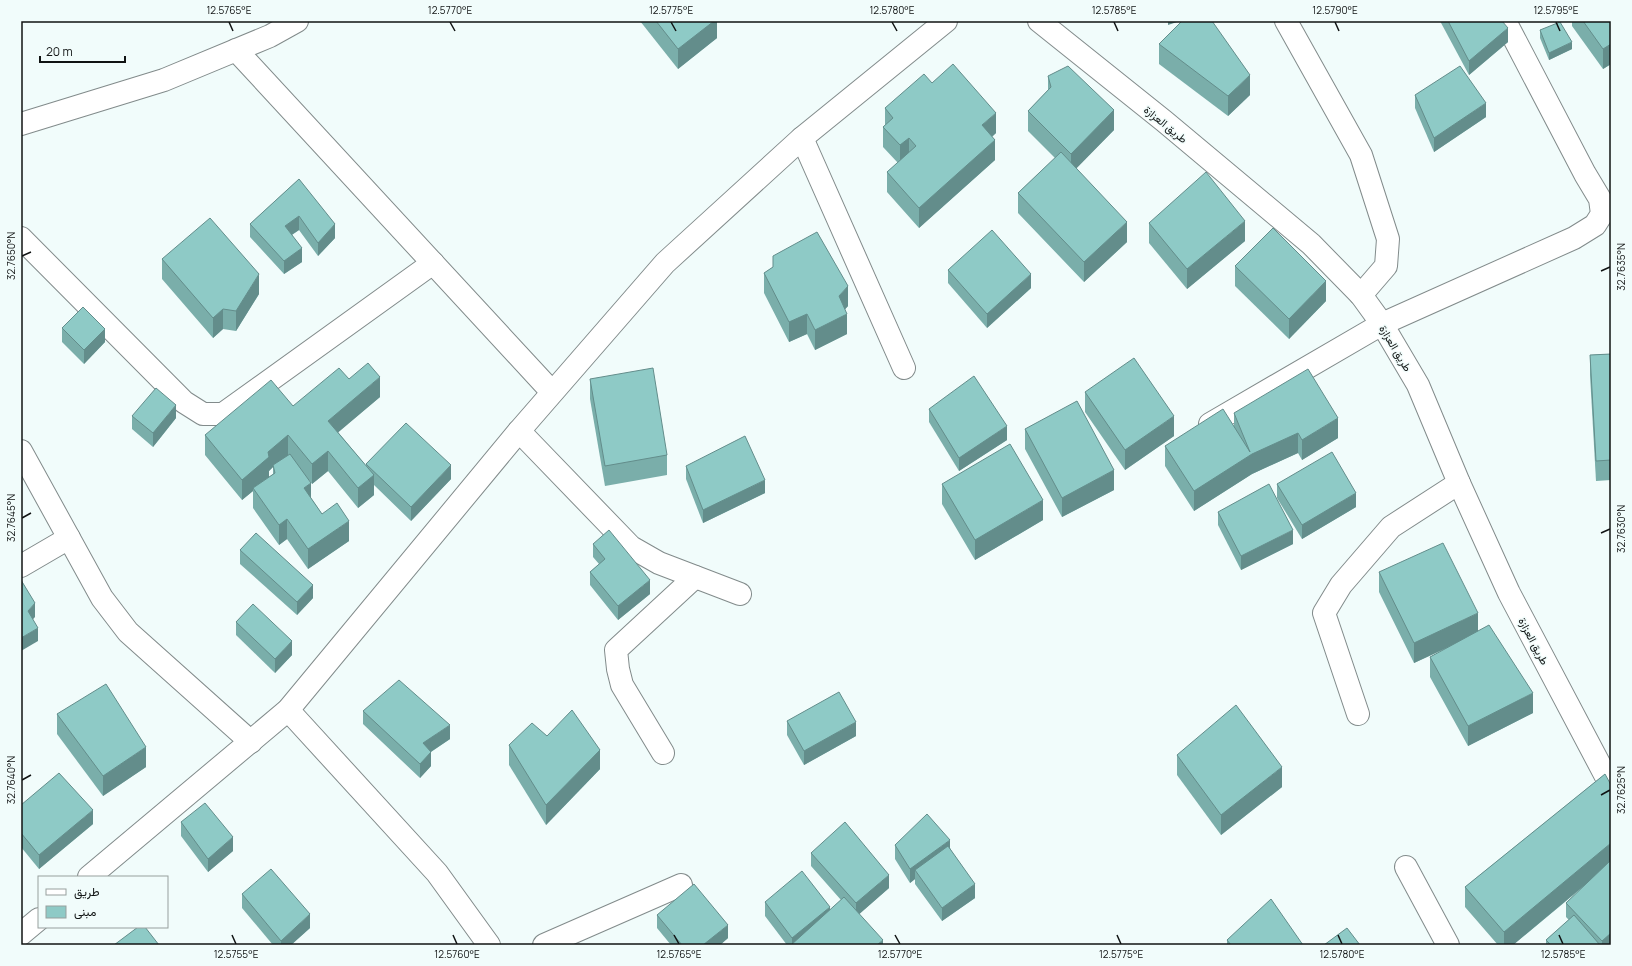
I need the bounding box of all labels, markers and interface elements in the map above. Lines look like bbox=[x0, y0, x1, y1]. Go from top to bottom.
text: 12.5765°E bbox=[206, 3, 252, 17]
text: 12.5770°E bbox=[428, 3, 473, 17]
text: 12.5775°E bbox=[649, 3, 693, 17]
text: 12.5780°E bbox=[869, 3, 915, 17]
text: 12.5785°E bbox=[1092, 3, 1137, 17]
text: 12.5790°E bbox=[1312, 3, 1358, 17]
text: 12.5795°E bbox=[1533, 3, 1579, 17]
scale bar bbox=[40, 38, 125, 64]
text: 20 m bbox=[46, 43, 73, 60]
street label: طريق العزازة bbox=[1141, 102, 1191, 146]
text: 32.7650°N bbox=[4, 232, 18, 280]
text: 32.7635°N bbox=[1614, 243, 1628, 291]
street label: طريق العزازة bbox=[1376, 322, 1416, 374]
text: 32.7645°N bbox=[4, 494, 18, 542]
text: 32.7630°N bbox=[1614, 505, 1628, 553]
street label: طريق العزازة bbox=[1515, 615, 1553, 667]
text: 32.7640°N bbox=[4, 756, 18, 804]
text: 32.7625°N bbox=[1614, 766, 1628, 814]
legend bbox=[38, 876, 168, 928]
text: طريق bbox=[74, 883, 100, 900]
text: مبنى bbox=[74, 903, 96, 920]
text: 12.5755°E bbox=[214, 947, 259, 961]
text: 12.5760°E bbox=[434, 947, 480, 961]
text: 12.5765°E bbox=[656, 947, 702, 961]
text: 12.5770°E bbox=[878, 947, 923, 961]
text: 12.5775°E bbox=[1099, 947, 1143, 961]
text: 12.5780°E bbox=[1319, 947, 1365, 961]
text: 12.5785°E bbox=[1541, 947, 1586, 961]

